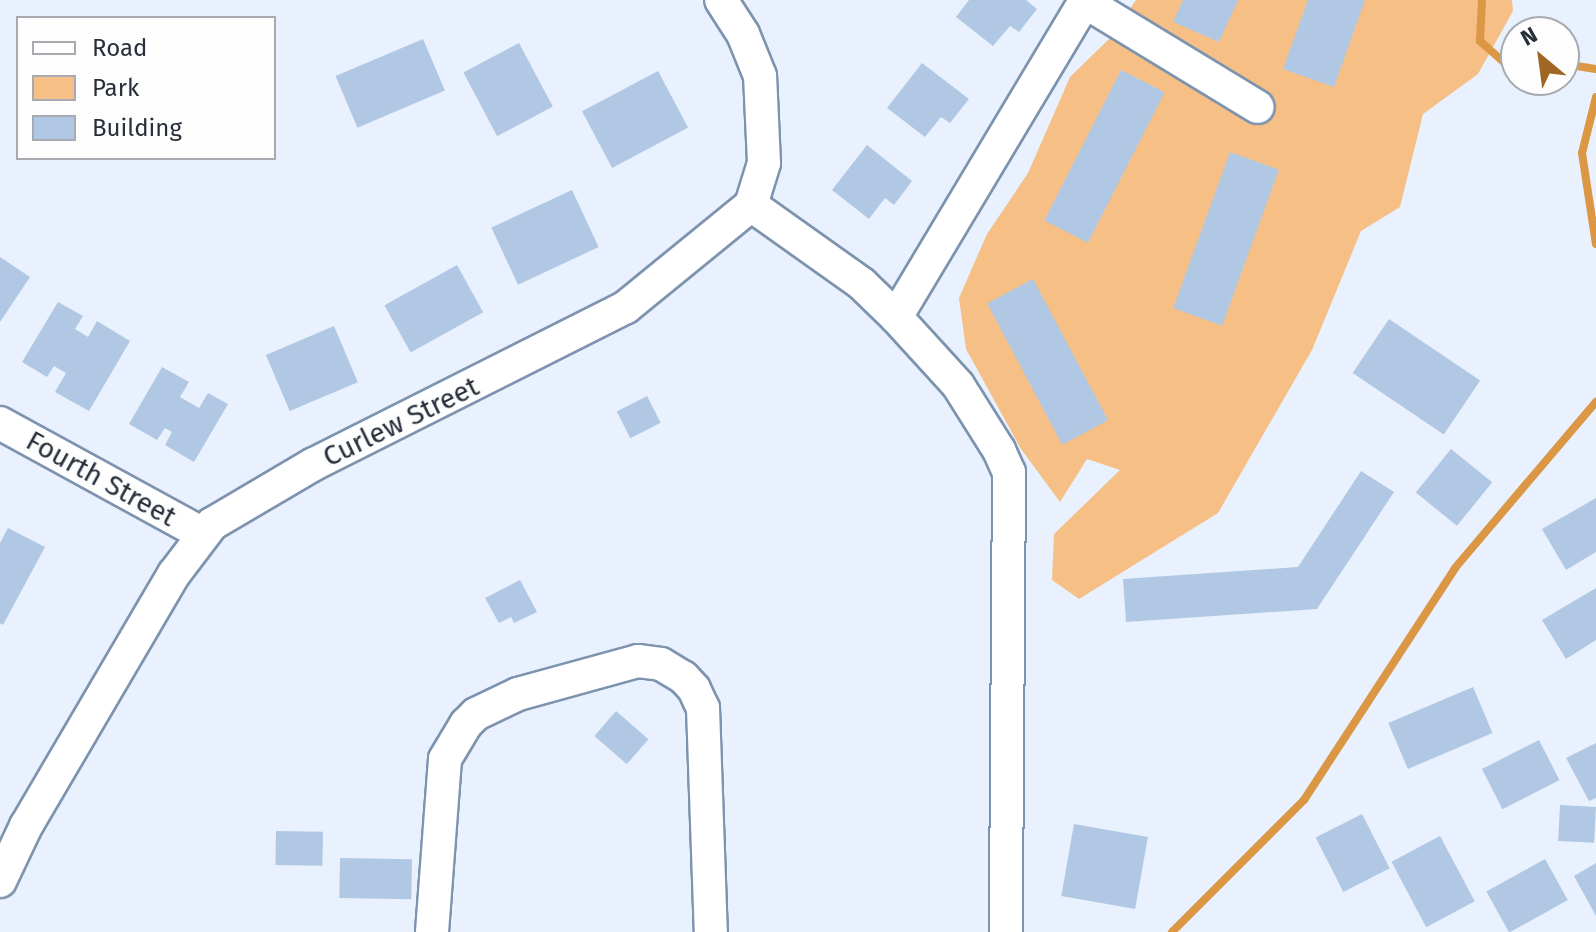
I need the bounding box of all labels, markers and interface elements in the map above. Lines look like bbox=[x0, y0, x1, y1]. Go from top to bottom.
legend bbox=[16, 16, 276, 160]
north arrow bbox=[1500, 16, 1580, 96]
text: N bbox=[1516, 21, 1542, 52]
text: Road bbox=[92, 34, 147, 62]
text: Park bbox=[92, 74, 139, 102]
text: Building bbox=[92, 114, 182, 142]
street label: Curlew Street bbox=[318, 370, 484, 474]
street label: Fourth Street bbox=[20, 424, 182, 534]

